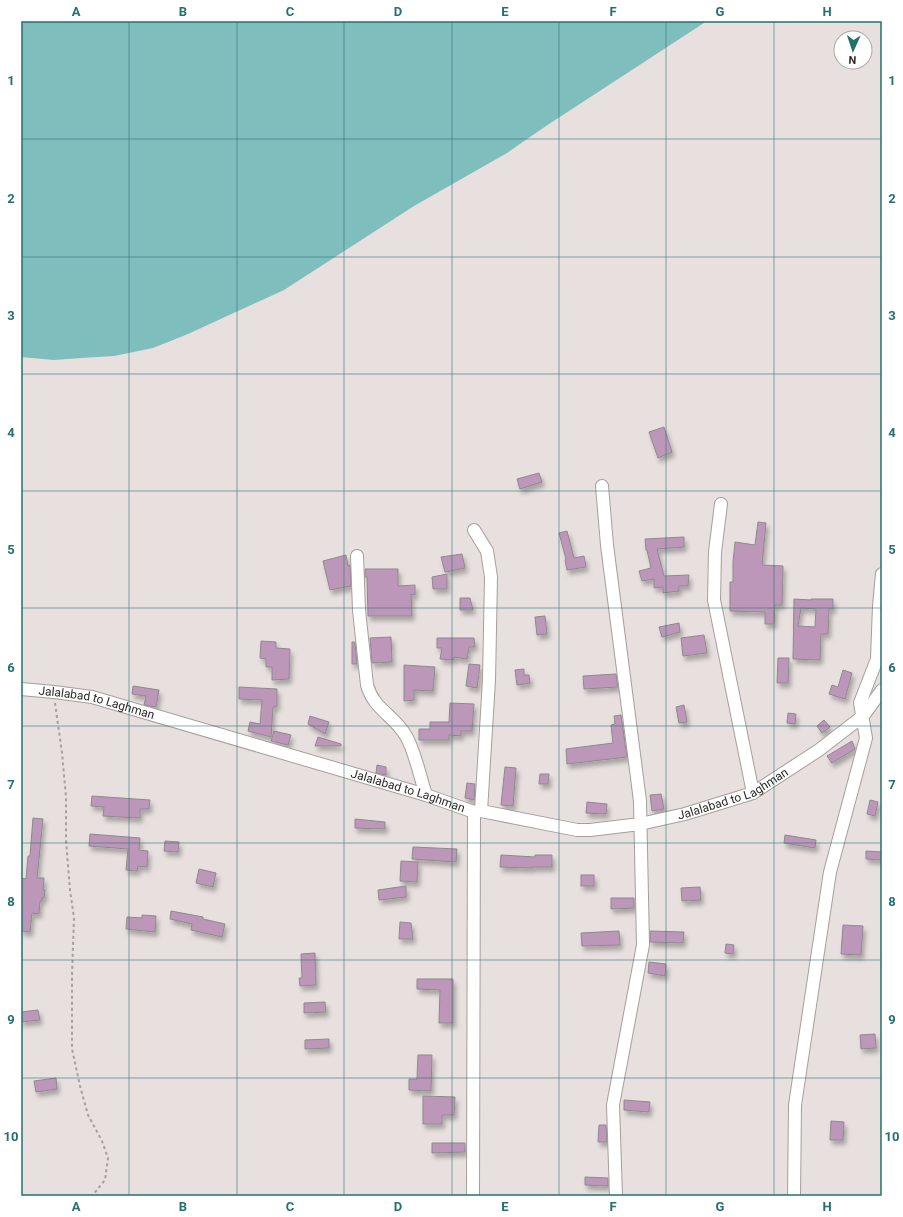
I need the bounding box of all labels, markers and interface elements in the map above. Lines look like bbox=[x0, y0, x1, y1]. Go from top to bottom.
text: A bbox=[72, 4, 81, 19]
text: B bbox=[179, 4, 187, 19]
text: C bbox=[286, 4, 295, 19]
text: D bbox=[394, 4, 402, 19]
text: E bbox=[501, 4, 509, 19]
text: F bbox=[609, 4, 617, 19]
text: G bbox=[716, 4, 725, 19]
text: H bbox=[822, 4, 832, 19]
north arrow bbox=[833, 30, 873, 70]
text: N bbox=[848, 53, 857, 66]
text: 1 bbox=[7, 73, 15, 88]
text: 1 bbox=[888, 73, 896, 88]
text: 2 bbox=[7, 191, 15, 206]
text: 2 bbox=[888, 191, 896, 206]
text: 3 bbox=[7, 308, 15, 323]
text: 3 bbox=[888, 308, 896, 323]
text: 4 bbox=[7, 425, 15, 440]
text: 4 bbox=[888, 425, 896, 440]
text: 5 bbox=[7, 542, 15, 557]
text: 5 bbox=[888, 542, 896, 557]
text: 6 bbox=[7, 660, 15, 675]
text: 6 bbox=[888, 660, 896, 675]
street label: Jalalabad to Laghman bbox=[38, 684, 156, 722]
street label: Jalalabad to Laghman bbox=[676, 765, 791, 822]
street label: Jalalabad to Laghman bbox=[349, 766, 467, 815]
text: 7 bbox=[7, 777, 15, 792]
text: 7 bbox=[888, 777, 896, 792]
text: 8 bbox=[7, 894, 15, 909]
text: 8 bbox=[888, 894, 896, 909]
text: 9 bbox=[7, 1012, 15, 1027]
text: 9 bbox=[888, 1012, 896, 1027]
text: 10 bbox=[4, 1129, 18, 1144]
text: 10 bbox=[885, 1129, 899, 1144]
text: A bbox=[72, 1199, 81, 1214]
text: B bbox=[179, 1199, 187, 1214]
text: C bbox=[286, 1199, 295, 1214]
text: D bbox=[394, 1199, 402, 1214]
text: E bbox=[501, 1199, 509, 1214]
text: F bbox=[609, 1199, 617, 1214]
text: G bbox=[716, 1199, 725, 1214]
text: H bbox=[822, 1199, 832, 1214]

